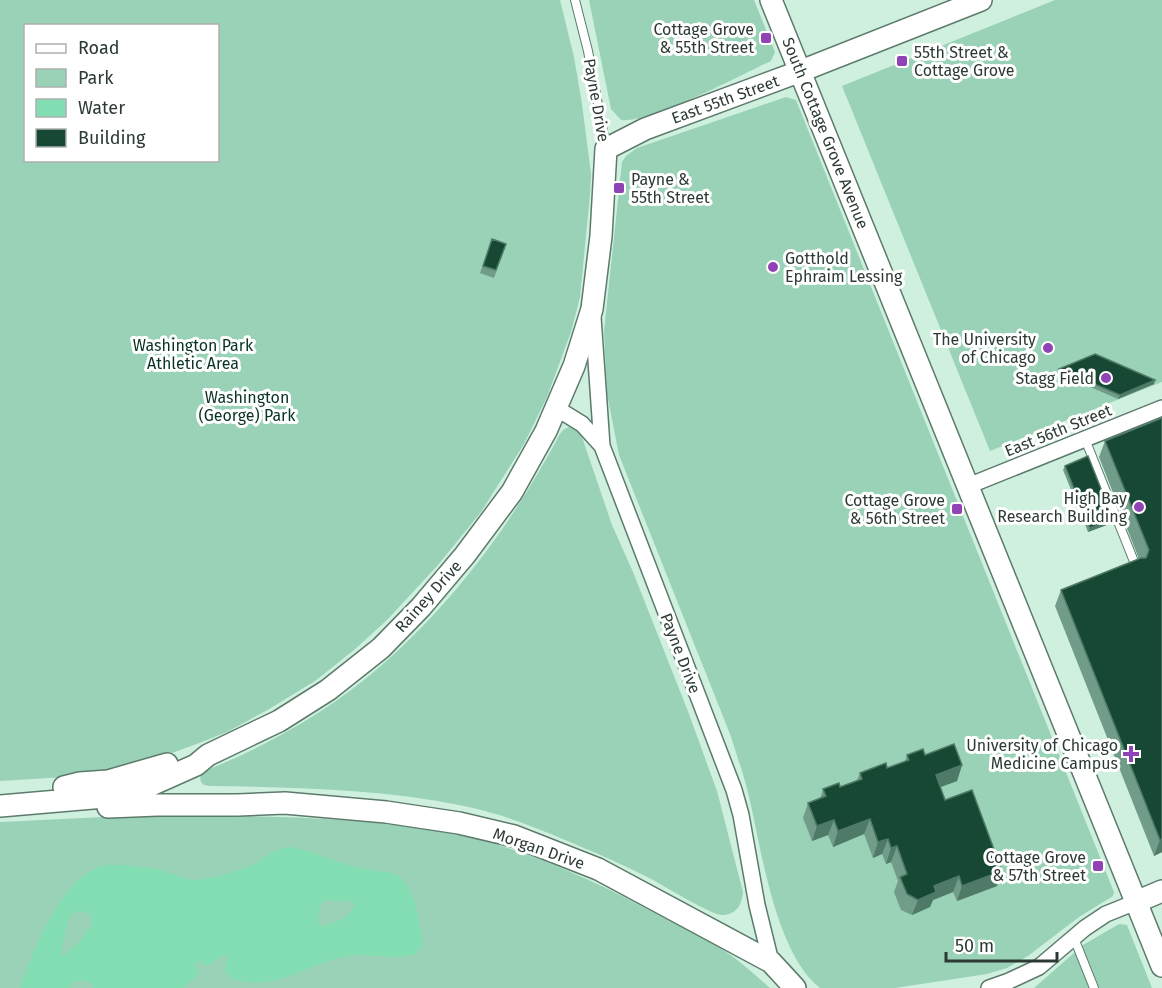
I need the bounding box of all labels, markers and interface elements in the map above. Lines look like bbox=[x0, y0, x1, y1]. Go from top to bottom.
place label: Cottage Grove & 55th Street bbox=[653, 20, 754, 57]
legend bbox=[24, 24, 219, 162]
marker: Cottage Grove & 55th Street bbox=[759, 31, 773, 45]
street label: South Cottage Grove Avenue bbox=[778, 35, 873, 232]
text: Road bbox=[78, 37, 120, 59]
place label: 55th Street & Cottage Grove bbox=[914, 43, 1015, 80]
marker: 55th Street & Cottage Grove bbox=[895, 54, 909, 68]
street label: Payne Drive bbox=[580, 57, 613, 143]
text: Park bbox=[78, 67, 114, 89]
street label: East 55th Street bbox=[669, 71, 782, 128]
text: Water bbox=[78, 97, 125, 119]
text: Building bbox=[78, 127, 146, 149]
place label: Payne & 55th Street bbox=[631, 170, 710, 207]
marker: Payne & 55th Street bbox=[612, 181, 626, 195]
place label: Gotthold Ephraim Lessing bbox=[785, 249, 903, 286]
marker: Gotthold Ephraim Lessing bbox=[766, 260, 780, 274]
place label: The University of Chicago bbox=[933, 330, 1036, 367]
park label: Washington Park Athletic Area bbox=[133, 336, 254, 373]
marker: The University of Chicago bbox=[1041, 341, 1055, 355]
place label: Stagg Field bbox=[1015, 369, 1094, 388]
marker: Stagg Field bbox=[1099, 371, 1113, 385]
park label: Washington (George) Park bbox=[199, 388, 296, 425]
street label: East 56th Street bbox=[1002, 400, 1115, 461]
place label: High Bay Research Building bbox=[997, 489, 1128, 526]
place label: Cottage Grove & 56th Street bbox=[844, 491, 945, 528]
marker: High Bay Research Building bbox=[1132, 500, 1146, 514]
marker: Cottage Grove & 56th Street bbox=[950, 502, 964, 516]
street label: Rainey Drive bbox=[391, 556, 466, 636]
street label: Payne Drive bbox=[657, 610, 705, 696]
place label: University of Chicago Medicine Campus bbox=[966, 736, 1118, 773]
marker: University of Chicago Medicine Campus bbox=[1122, 745, 1140, 763]
street label: Morgan Drive bbox=[491, 824, 587, 873]
place label: Cottage Grove & 57th Street bbox=[985, 848, 1086, 885]
marker: Cottage Grove & 57th Street bbox=[1091, 859, 1105, 873]
scale bar bbox=[946, 925, 1057, 963]
text: 50 m bbox=[955, 935, 994, 957]

